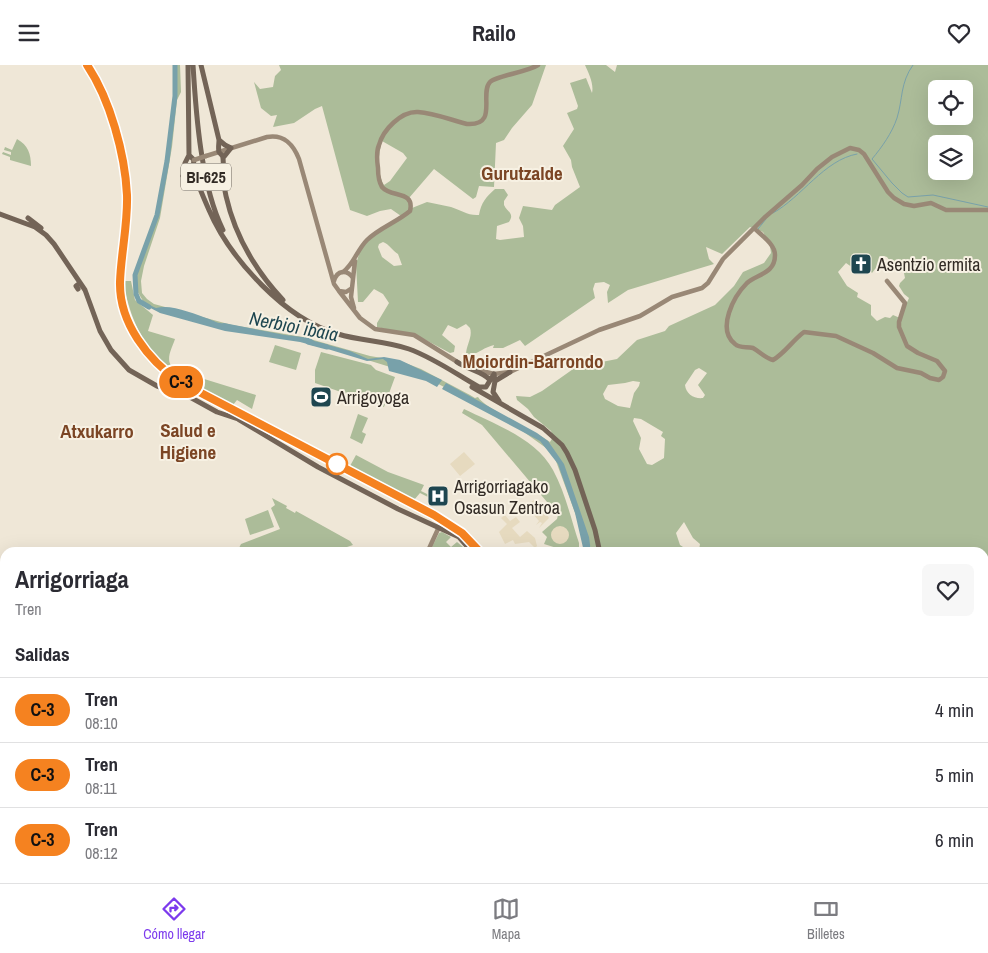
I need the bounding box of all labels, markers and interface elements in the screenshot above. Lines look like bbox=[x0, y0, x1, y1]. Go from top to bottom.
text: Railo bbox=[472, 18, 516, 48]
icon: menu bbox=[15, 19, 43, 47]
icon: heart bbox=[945, 19, 973, 47]
map controls bbox=[928, 80, 973, 180]
button: locate bbox=[928, 80, 973, 125]
button: layers bbox=[928, 135, 973, 180]
district label: Gurutzalde bbox=[481, 160, 563, 186]
road number: BI-625 bbox=[181, 163, 231, 190]
church icon: Asentzio ermita bbox=[849, 252, 873, 276]
place label: Asentzio ermita bbox=[876, 252, 980, 277]
water label: Nerbioi ibaia bbox=[247, 305, 341, 347]
district label: Moiordin-Barrondo bbox=[462, 348, 604, 374]
line badge: C-3 bbox=[152, 366, 210, 398]
text: C-3 bbox=[169, 369, 193, 394]
sports icon: Arrigoyoga bbox=[309, 385, 333, 409]
place label: Arrigoyoga bbox=[336, 385, 409, 410]
district label: Salud e Higiene bbox=[160, 417, 216, 465]
district label: Atxukarro bbox=[60, 418, 134, 444]
unlabelled marker bbox=[326, 453, 348, 475]
place label: Arrigorriagako Osasun Zentroa bbox=[453, 474, 560, 520]
hospital icon: Arrigorriagako Osasun Zentroa bbox=[426, 484, 450, 508]
text: Arrigorriaga bbox=[15, 563, 129, 595]
button: heart bbox=[922, 564, 974, 616]
text: Tren bbox=[15, 598, 42, 620]
text: Salidas bbox=[15, 641, 70, 667]
text: Tren bbox=[85, 686, 118, 712]
text: C-3 bbox=[31, 697, 54, 722]
text: 4 min bbox=[935, 697, 974, 723]
text: 08:10 bbox=[85, 712, 118, 734]
text: Tren bbox=[85, 751, 118, 777]
text: C-3 bbox=[31, 762, 54, 787]
text: 5 min bbox=[935, 762, 974, 788]
text: 08:11 bbox=[85, 777, 117, 799]
text: Tren bbox=[85, 816, 118, 842]
text: C-3 bbox=[31, 827, 54, 852]
text: 6 min bbox=[935, 827, 974, 853]
text: 08:12 bbox=[85, 842, 118, 864]
tab: Cómo llegar bbox=[143, 895, 205, 943]
tab: Mapa bbox=[492, 895, 520, 943]
tab: Billetes bbox=[807, 895, 845, 943]

